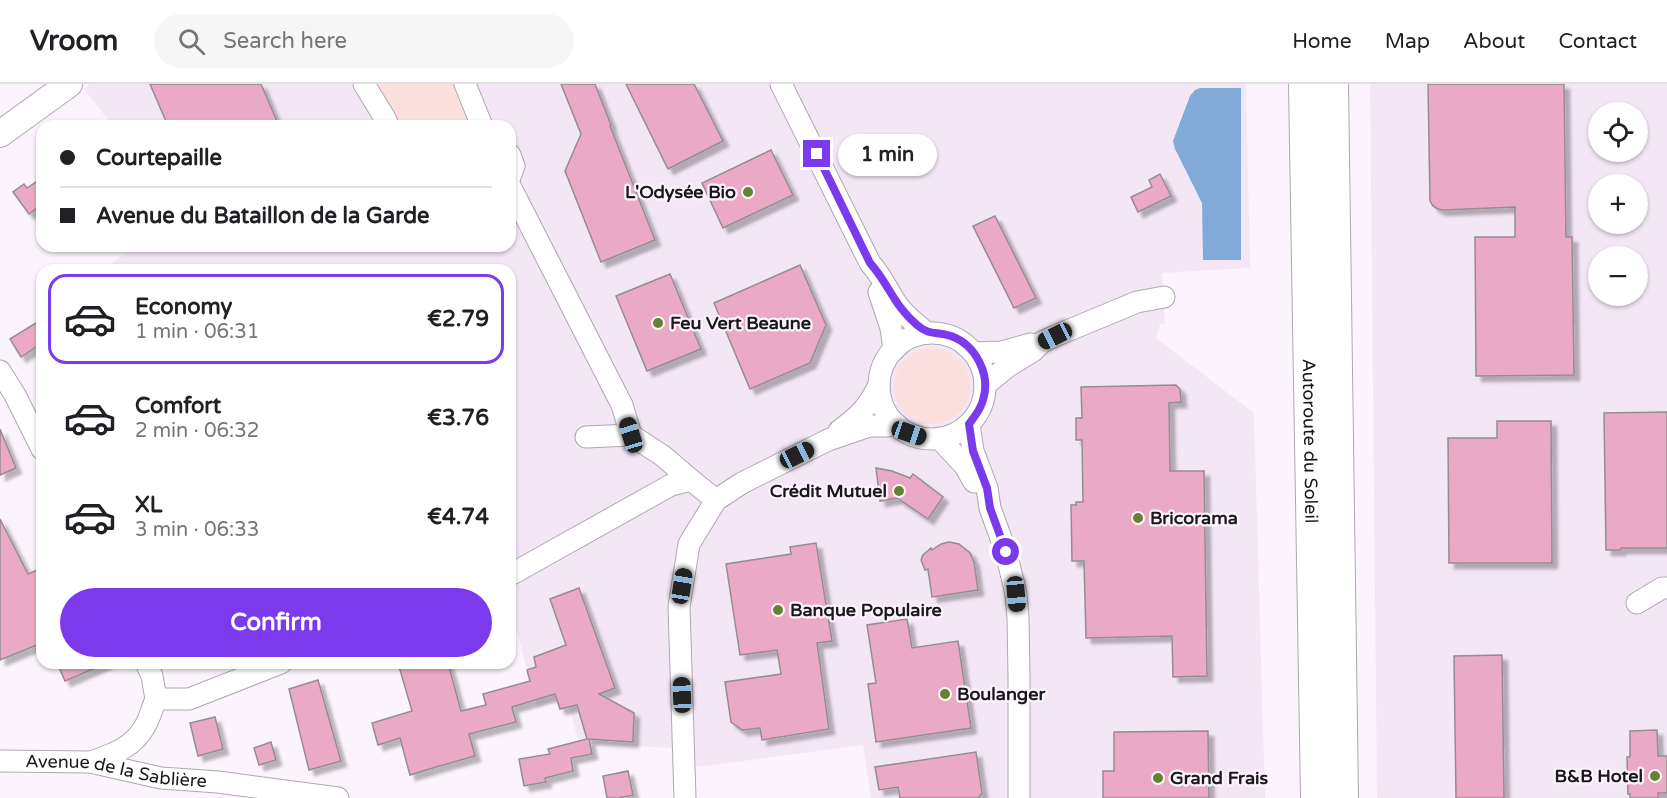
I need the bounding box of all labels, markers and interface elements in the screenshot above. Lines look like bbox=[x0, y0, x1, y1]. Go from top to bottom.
search box bbox=[154, 14, 574, 68]
text: Vroom bbox=[30, 24, 118, 58]
icon: search bbox=[175, 25, 208, 58]
text: Search here bbox=[223, 28, 347, 54]
text: Home bbox=[1292, 29, 1352, 54]
text: Map bbox=[1385, 29, 1430, 54]
text: About bbox=[1463, 29, 1525, 54]
text: Contact bbox=[1558, 29, 1637, 54]
map controls bbox=[1588, 102, 1648, 306]
button: locate bbox=[1588, 102, 1648, 162]
callout: 1 min bbox=[838, 133, 937, 175]
route end bbox=[803, 140, 830, 167]
text: 1 min bbox=[861, 143, 914, 167]
text: Courtepaille bbox=[96, 145, 222, 171]
button: + bbox=[1588, 174, 1648, 234]
place label: L'Odysée Bio bbox=[625, 181, 736, 203]
marker: L'Odysée Bio bbox=[741, 185, 755, 199]
text: Avenue du Bataillon de la Garde bbox=[96, 203, 430, 229]
button: − bbox=[1588, 246, 1648, 306]
icon: car bbox=[63, 292, 117, 346]
text: Economy bbox=[135, 294, 232, 320]
text: €2.79 bbox=[427, 306, 489, 332]
place label: Feu Vert Beaune bbox=[670, 312, 811, 334]
marker: Feu Vert Beaune bbox=[651, 316, 665, 330]
text: 1 min · 06:31 bbox=[135, 320, 259, 344]
car bbox=[1035, 320, 1075, 352]
street label: Autoroute du Soleil bbox=[1298, 358, 1322, 524]
icon: car bbox=[63, 391, 117, 445]
text: Comfort bbox=[135, 393, 221, 419]
text: €3.76 bbox=[427, 405, 489, 431]
car bbox=[617, 415, 645, 455]
text: 2 min · 06:32 bbox=[135, 419, 259, 443]
car bbox=[889, 419, 929, 447]
car bbox=[777, 439, 817, 471]
place label: Crédit Mutuel bbox=[770, 480, 887, 502]
marker: Crédit Mutuel bbox=[892, 484, 906, 498]
icon: car bbox=[63, 490, 117, 544]
text: XL bbox=[135, 492, 162, 518]
text: €4.74 bbox=[427, 504, 489, 530]
place label: Bricorama bbox=[1150, 507, 1238, 529]
marker: Bricorama bbox=[1131, 511, 1145, 525]
text: 3 min · 06:33 bbox=[135, 518, 259, 542]
route start bbox=[992, 538, 1019, 565]
car bbox=[670, 567, 694, 605]
car bbox=[1005, 575, 1027, 613]
button: Confirm bbox=[60, 588, 492, 657]
place label: Banque Populaire bbox=[790, 599, 942, 621]
marker: Banque Populaire bbox=[771, 603, 785, 617]
car bbox=[672, 677, 692, 713]
place label: Boulanger bbox=[957, 683, 1046, 705]
marker: Boulanger bbox=[938, 687, 952, 701]
street label: Avenue de la Sablière bbox=[25, 750, 208, 792]
place label: B&B Hotel bbox=[1555, 765, 1643, 787]
place label: Grand Frais bbox=[1170, 767, 1269, 789]
marker: B&B Hotel bbox=[1648, 769, 1662, 783]
marker: Grand Frais bbox=[1151, 771, 1165, 785]

